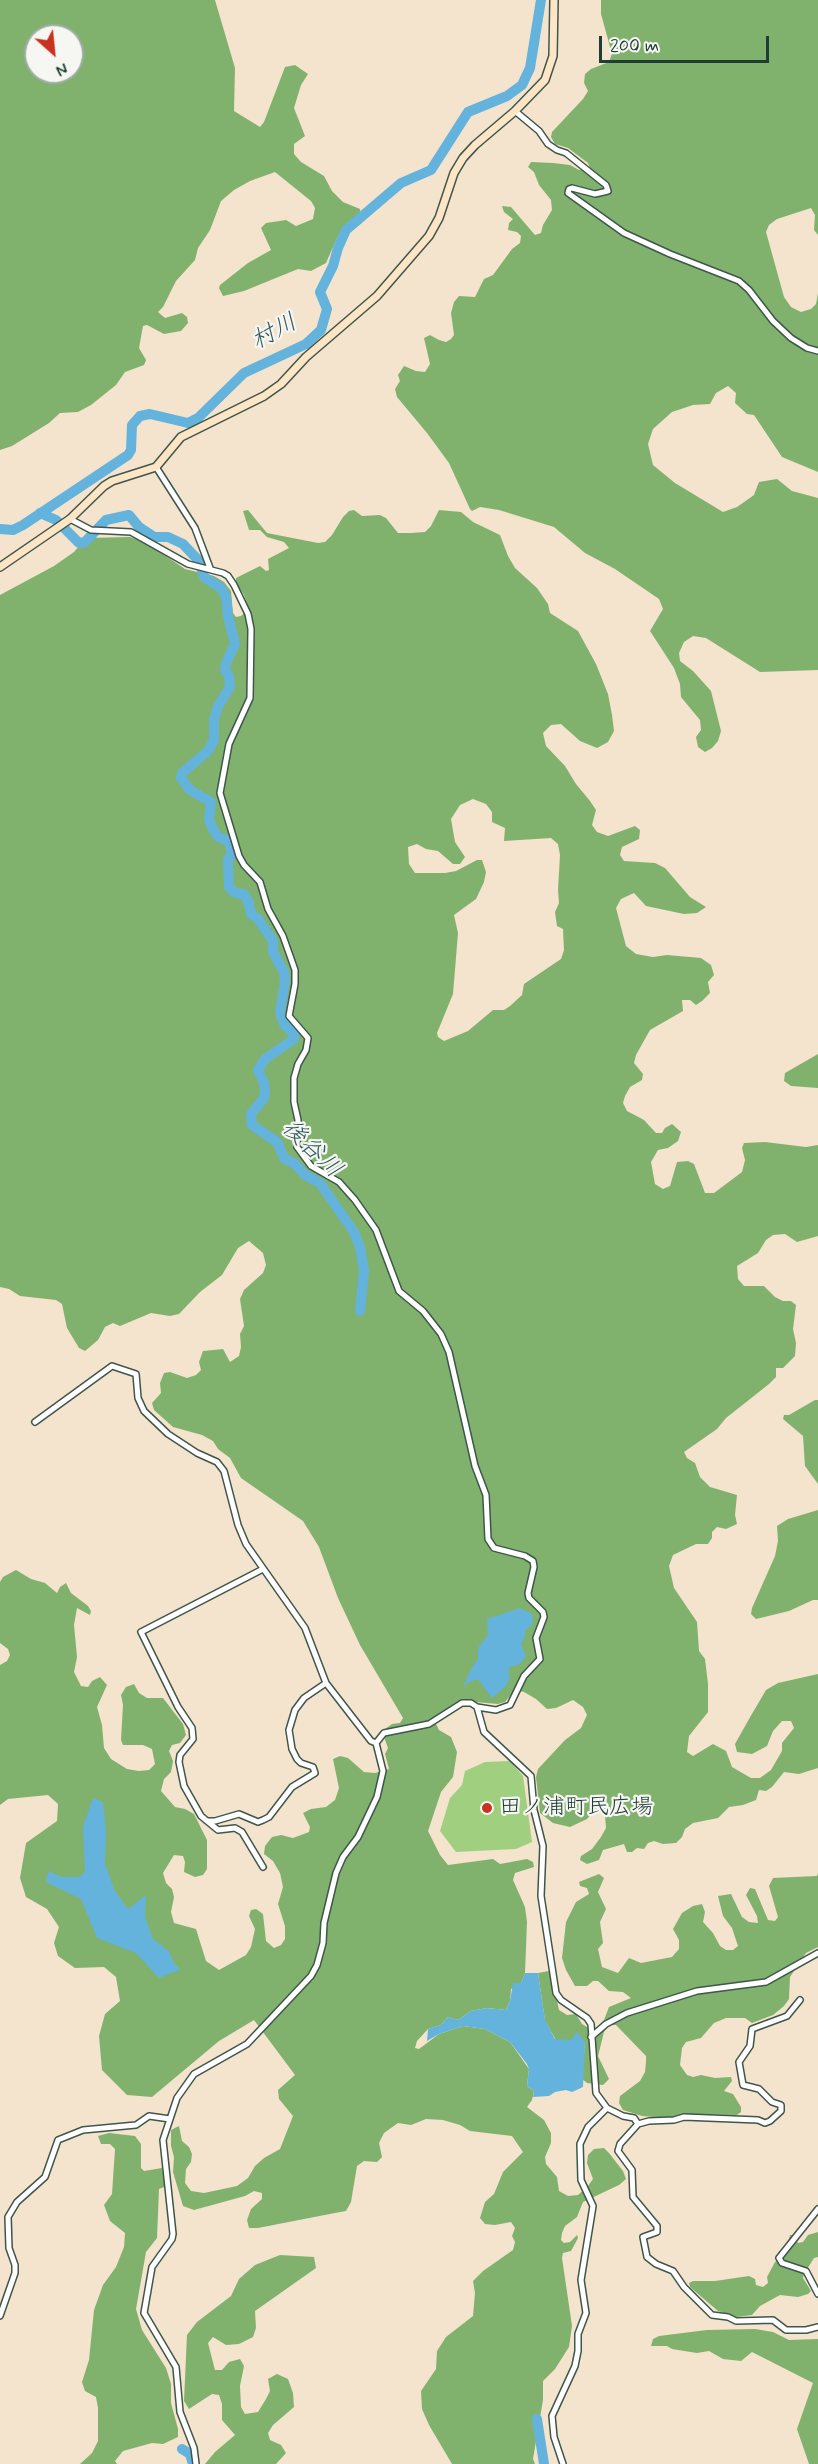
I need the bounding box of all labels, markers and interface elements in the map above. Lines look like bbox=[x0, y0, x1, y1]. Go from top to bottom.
north arrow bbox=[24, 24, 84, 84]
scale bar bbox=[602, 24, 772, 62]
text: 200 m bbox=[610, 34, 659, 58]
text: N bbox=[52, 57, 71, 80]
water label: 村川 bbox=[247, 309, 303, 357]
water label: 後谷川 bbox=[275, 1115, 347, 1185]
place label: 田ノ浦町民広場 bbox=[499, 1795, 653, 1821]
marker: 田ノ浦町民広場 bbox=[480, 1801, 494, 1815]

